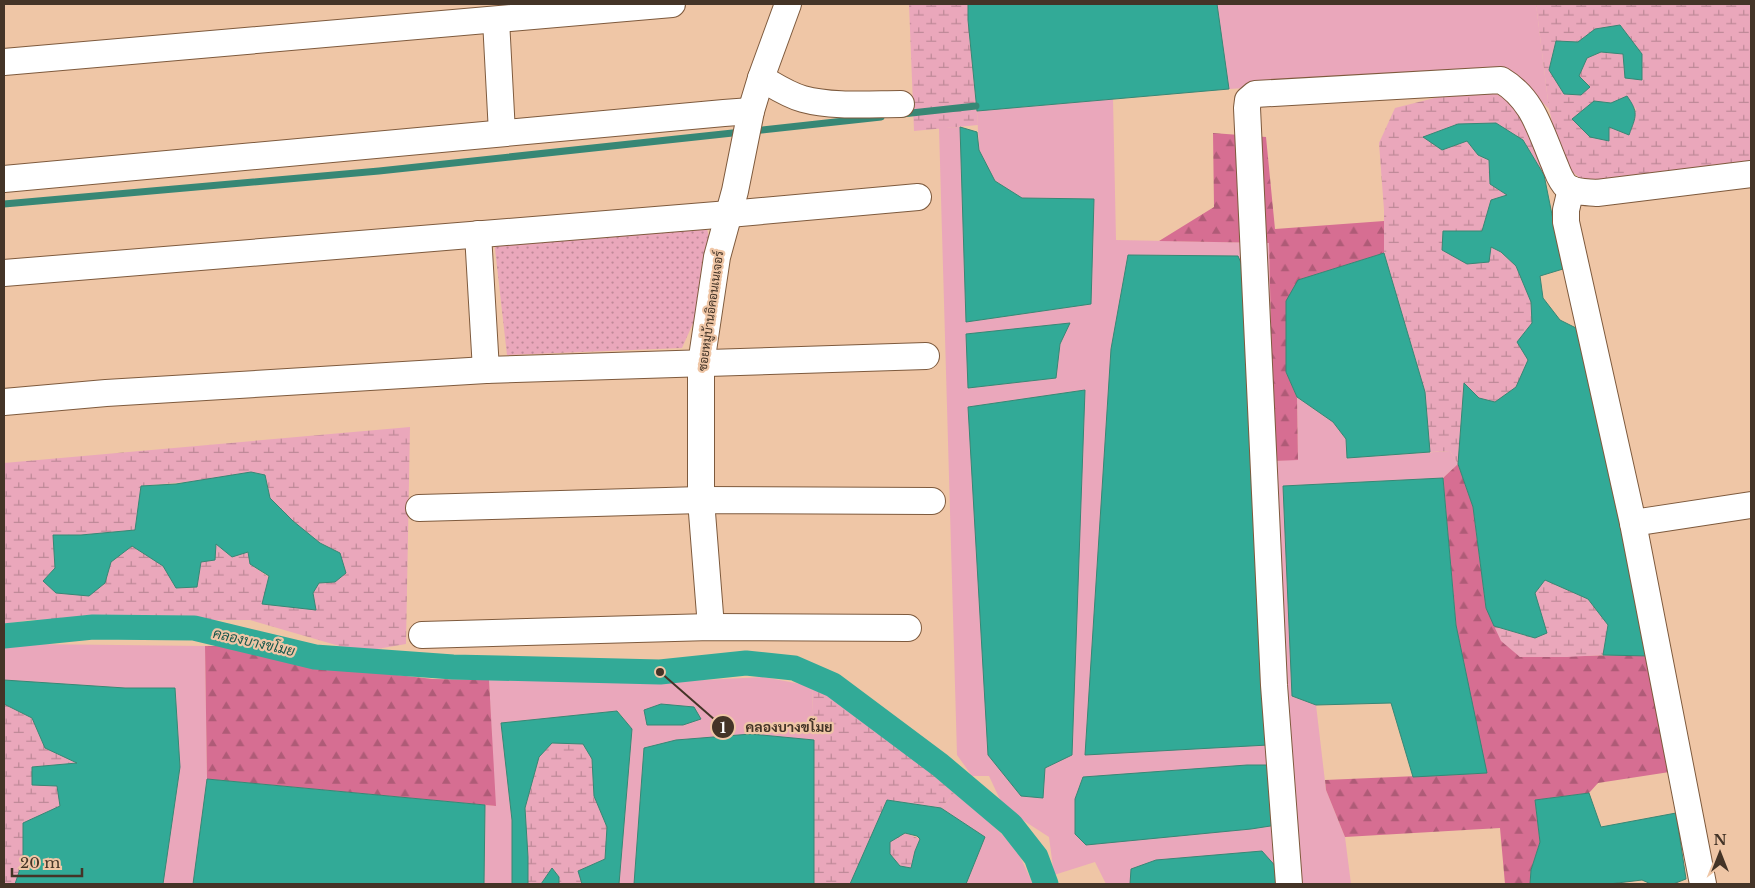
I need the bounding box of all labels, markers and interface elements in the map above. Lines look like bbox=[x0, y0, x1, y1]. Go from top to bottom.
street label: ซอยหมู่บ้านอิคอนเนเจอร์ bbox=[695, 250, 727, 372]
water label: คลองบางขโมย bbox=[211, 624, 297, 660]
callout: คลองบางขโมย bbox=[710, 713, 842, 742]
text: 1 bbox=[720, 718, 727, 737]
text: คลองบางขโมย bbox=[746, 718, 832, 736]
north arrow bbox=[1695, 828, 1745, 878]
text: N bbox=[1713, 831, 1727, 849]
scale bar bbox=[12, 846, 82, 878]
text: 20 m bbox=[20, 853, 60, 872]

